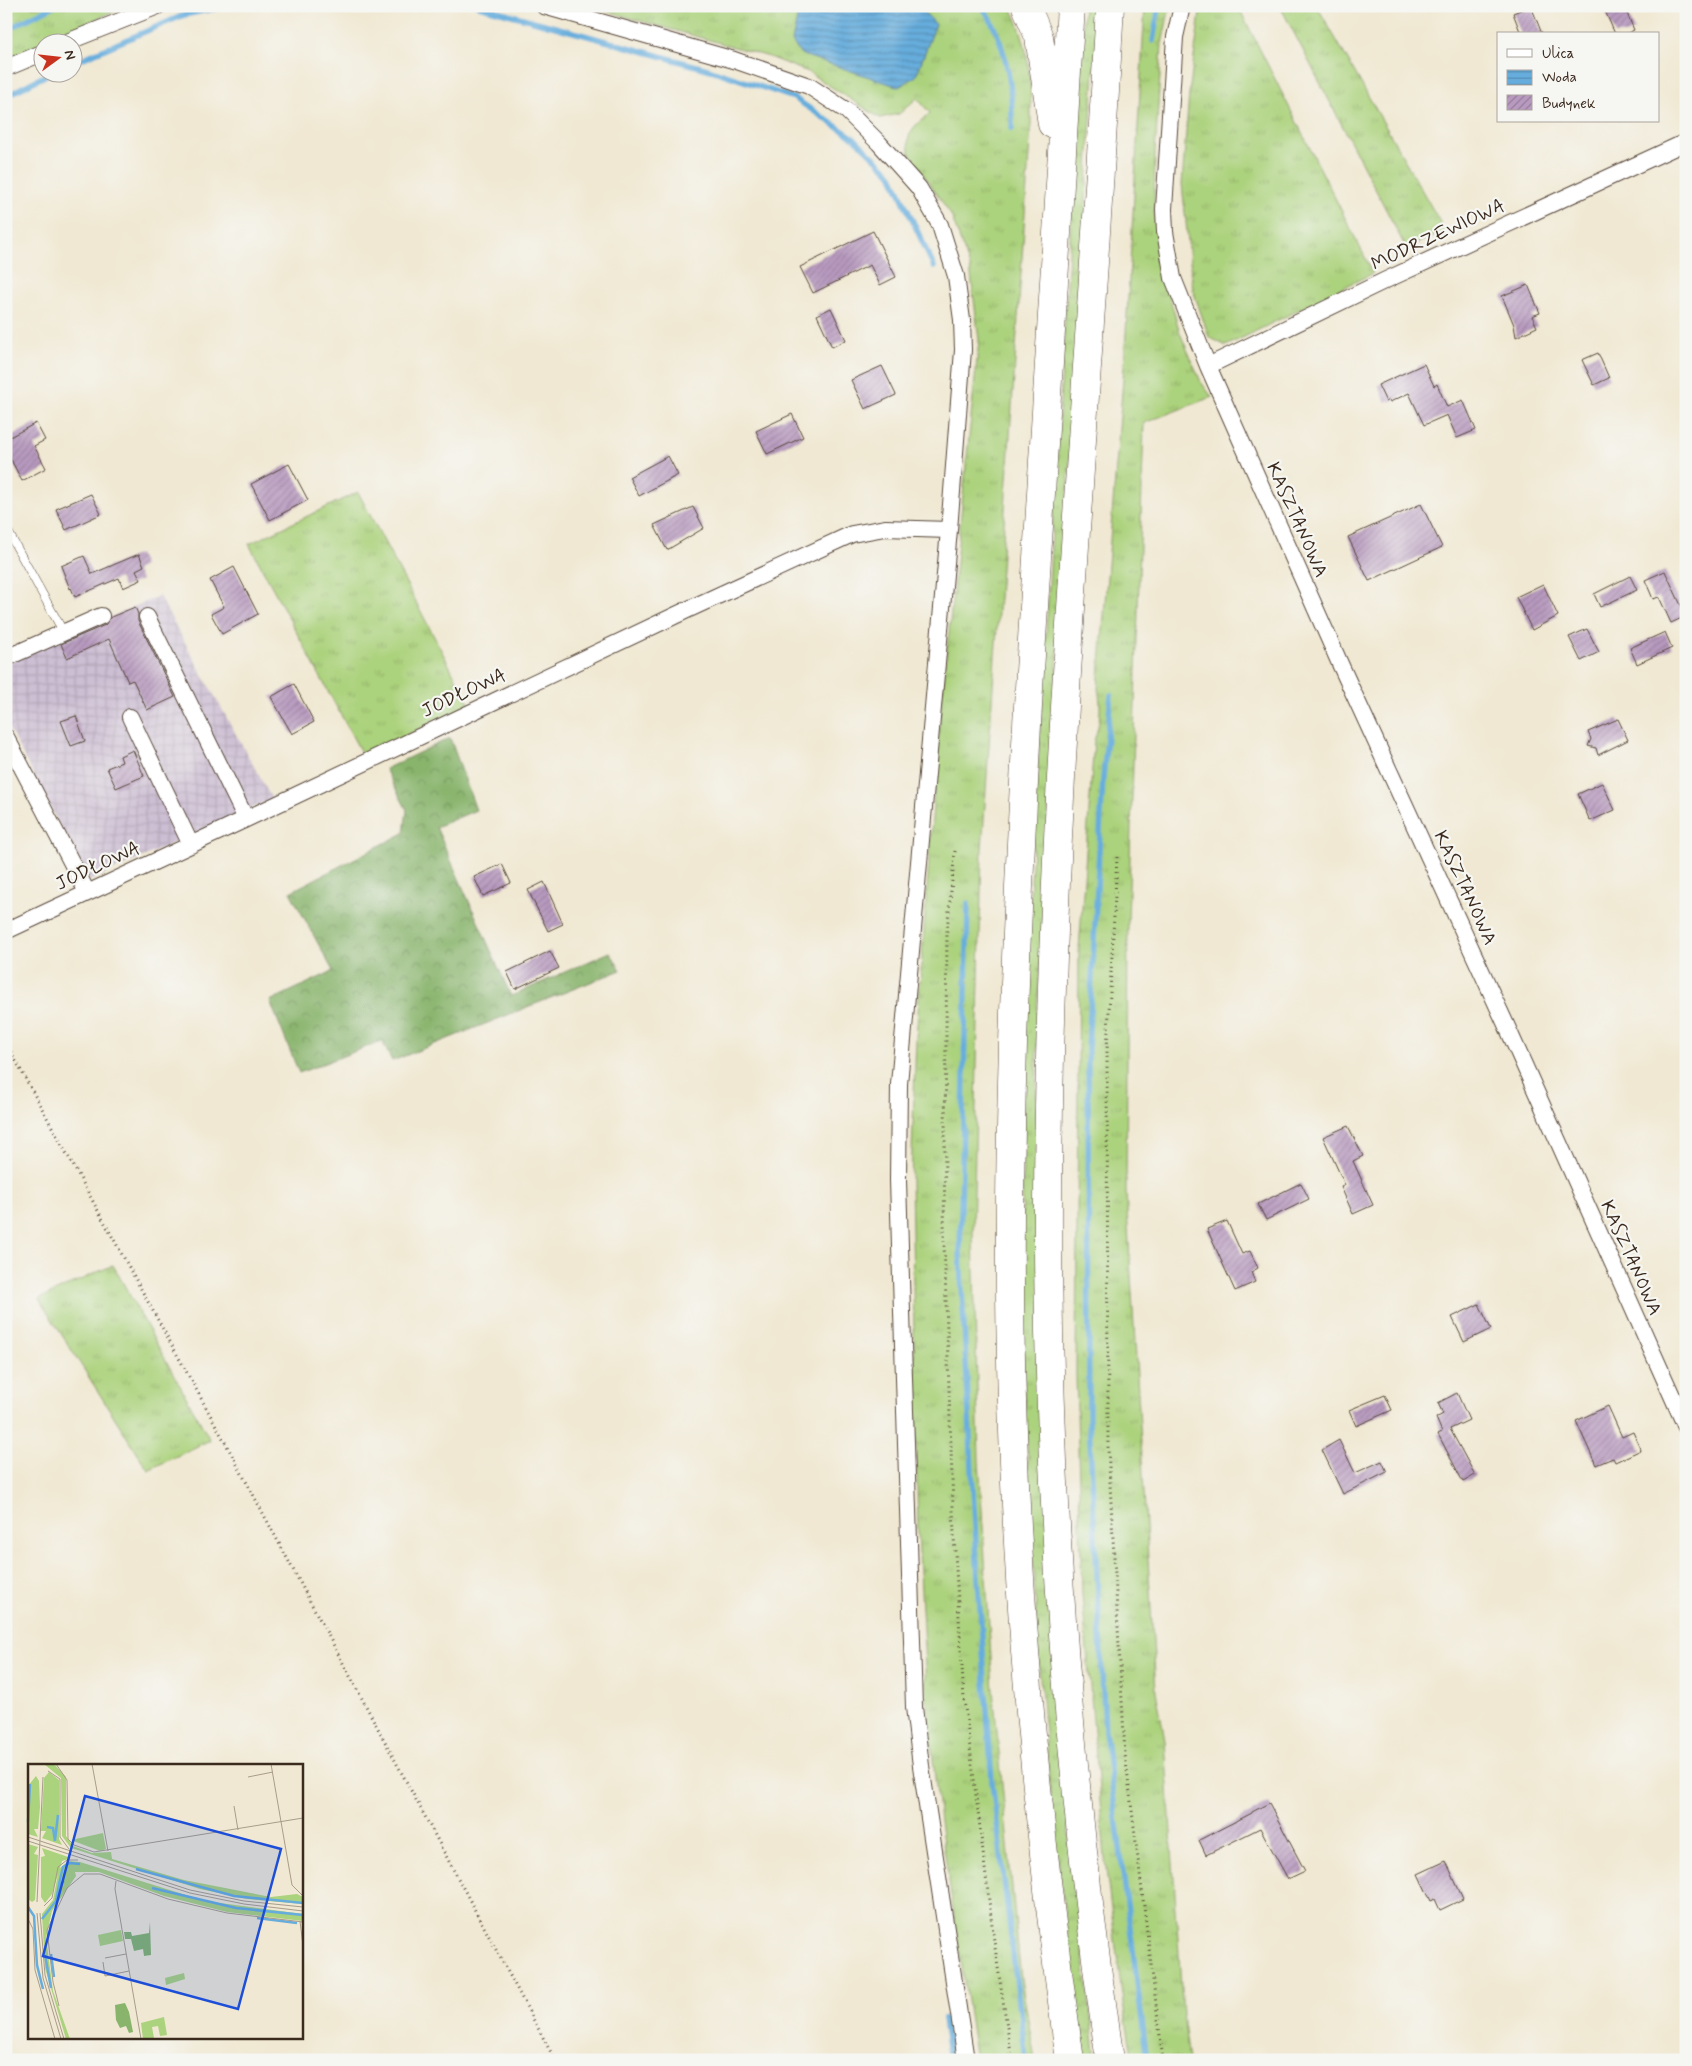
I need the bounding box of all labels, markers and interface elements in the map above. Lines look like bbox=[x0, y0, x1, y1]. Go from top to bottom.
north arrow bbox=[32, 32, 82, 82]
legend bbox=[1497, 32, 1660, 122]
text: Ulica bbox=[1542, 44, 1575, 64]
text: N bbox=[60, 48, 79, 62]
text: Woda bbox=[1542, 68, 1577, 88]
text: Budynek bbox=[1542, 94, 1596, 114]
street label: MODRZEWIOWA bbox=[1367, 193, 1509, 277]
street label: KASZTANOWA bbox=[1260, 458, 1334, 582]
street label: JODŁOWA bbox=[418, 662, 510, 724]
street label: KASZTANOWA bbox=[1428, 827, 1502, 949]
street label: JODŁOWA bbox=[52, 835, 144, 897]
street label: KASZTANOWA bbox=[1594, 1196, 1668, 1320]
inset map bbox=[28, 1764, 302, 2038]

